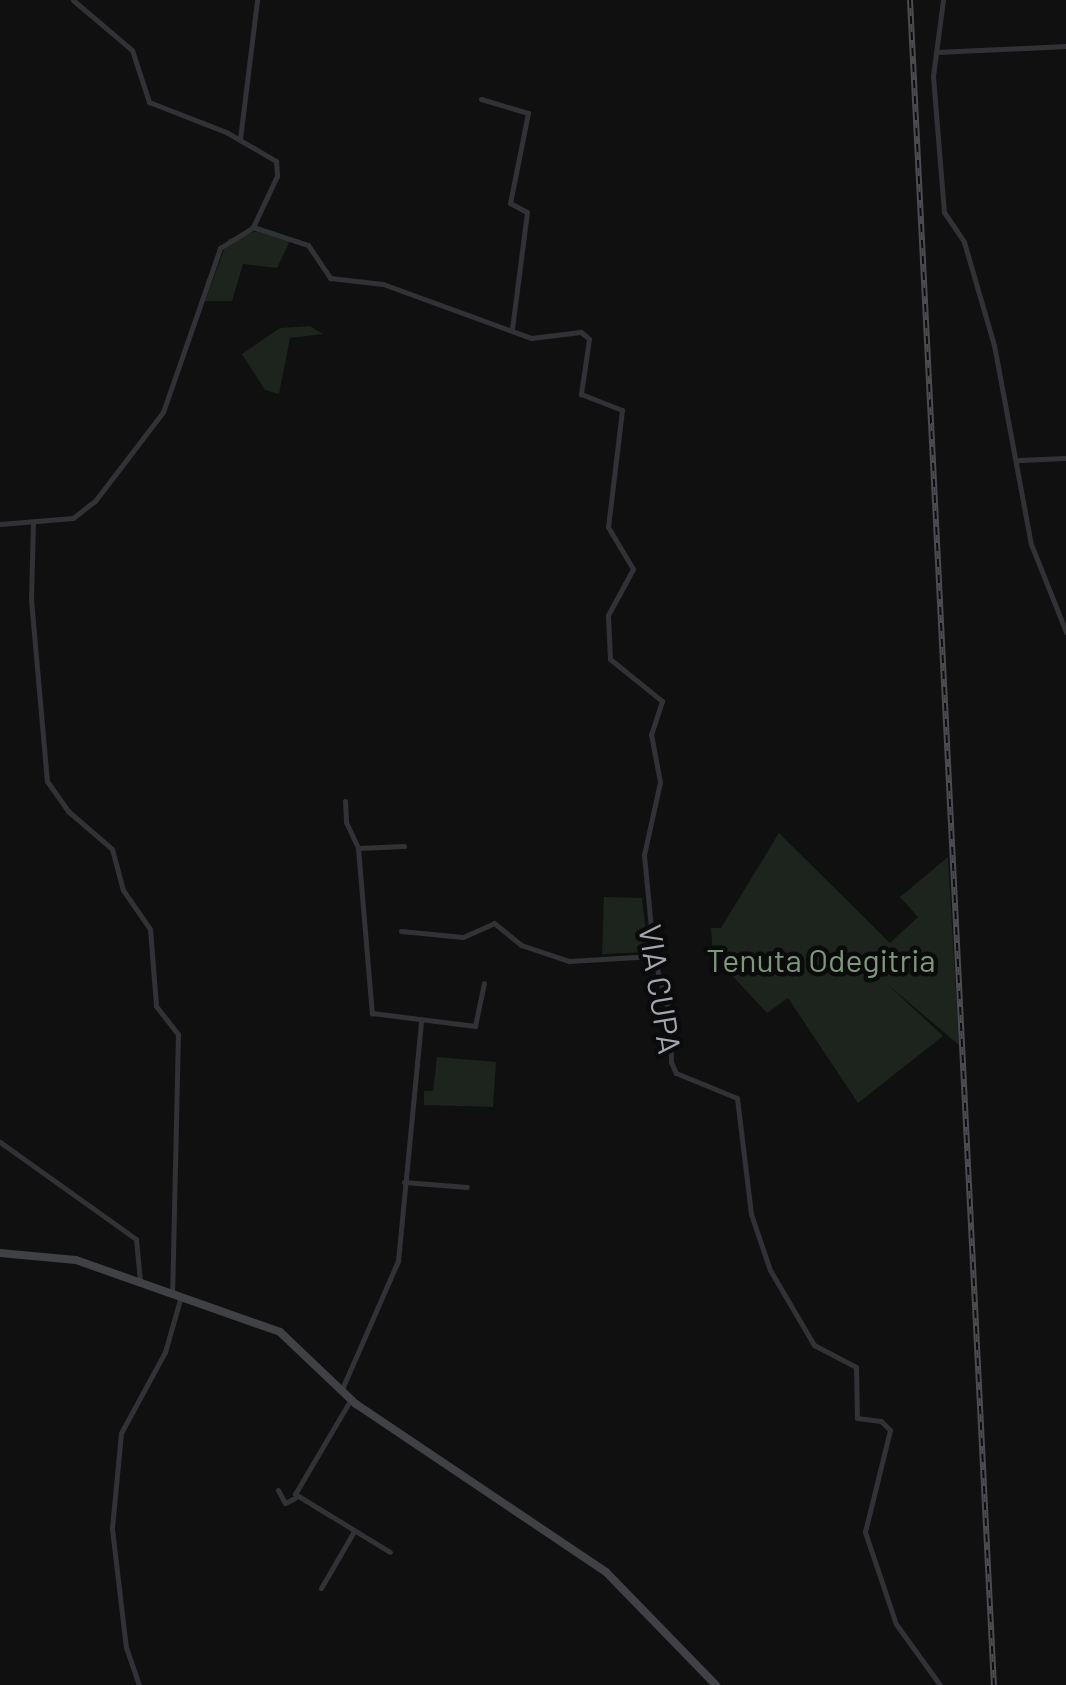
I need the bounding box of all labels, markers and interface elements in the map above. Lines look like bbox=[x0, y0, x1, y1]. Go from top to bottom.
street label: VIA CUPA bbox=[632, 921, 690, 1057]
park label: Tenuta Odegitria bbox=[706, 940, 936, 978]

